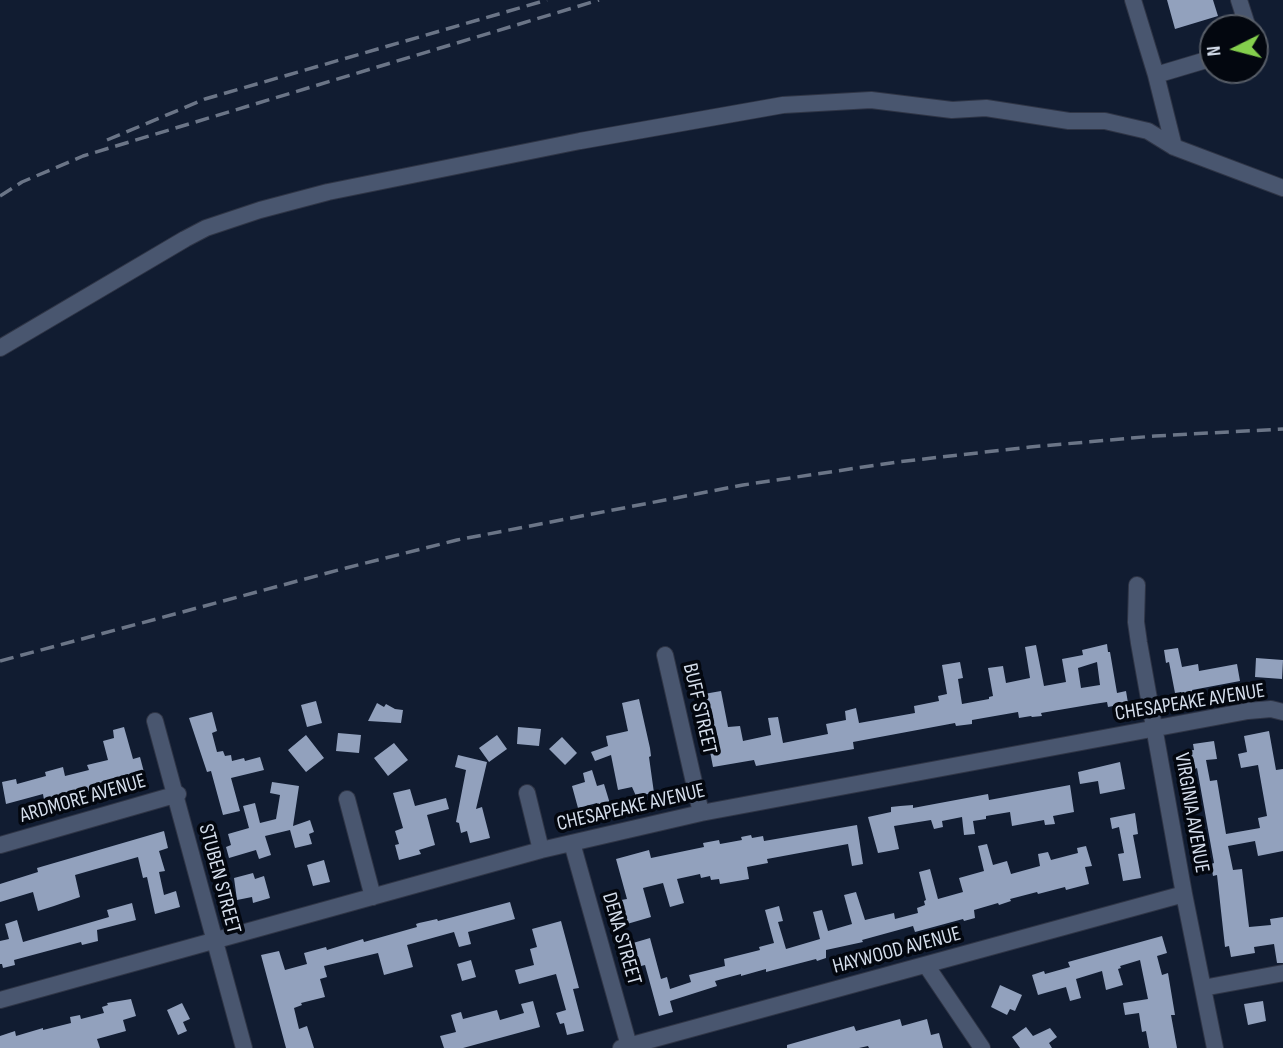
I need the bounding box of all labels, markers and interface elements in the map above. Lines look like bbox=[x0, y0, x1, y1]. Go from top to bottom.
north arrow bbox=[1199, 14, 1269, 84]
text: N bbox=[1203, 45, 1227, 57]
street label: BUFF STREET bbox=[676, 661, 722, 757]
street label: CHESAPEAKE AVENUE bbox=[1113, 679, 1267, 727]
street label: VIRGINIA AVENUE bbox=[1168, 751, 1214, 875]
street label: ARDMORE AVENUE bbox=[17, 769, 149, 829]
street label: CHESAPEAKE AVENUE bbox=[554, 779, 708, 837]
street label: STUBEN STREET bbox=[192, 821, 246, 937]
street label: DENA STREET bbox=[596, 890, 646, 988]
street label: HAYWOOD AVENUE bbox=[830, 922, 964, 980]

